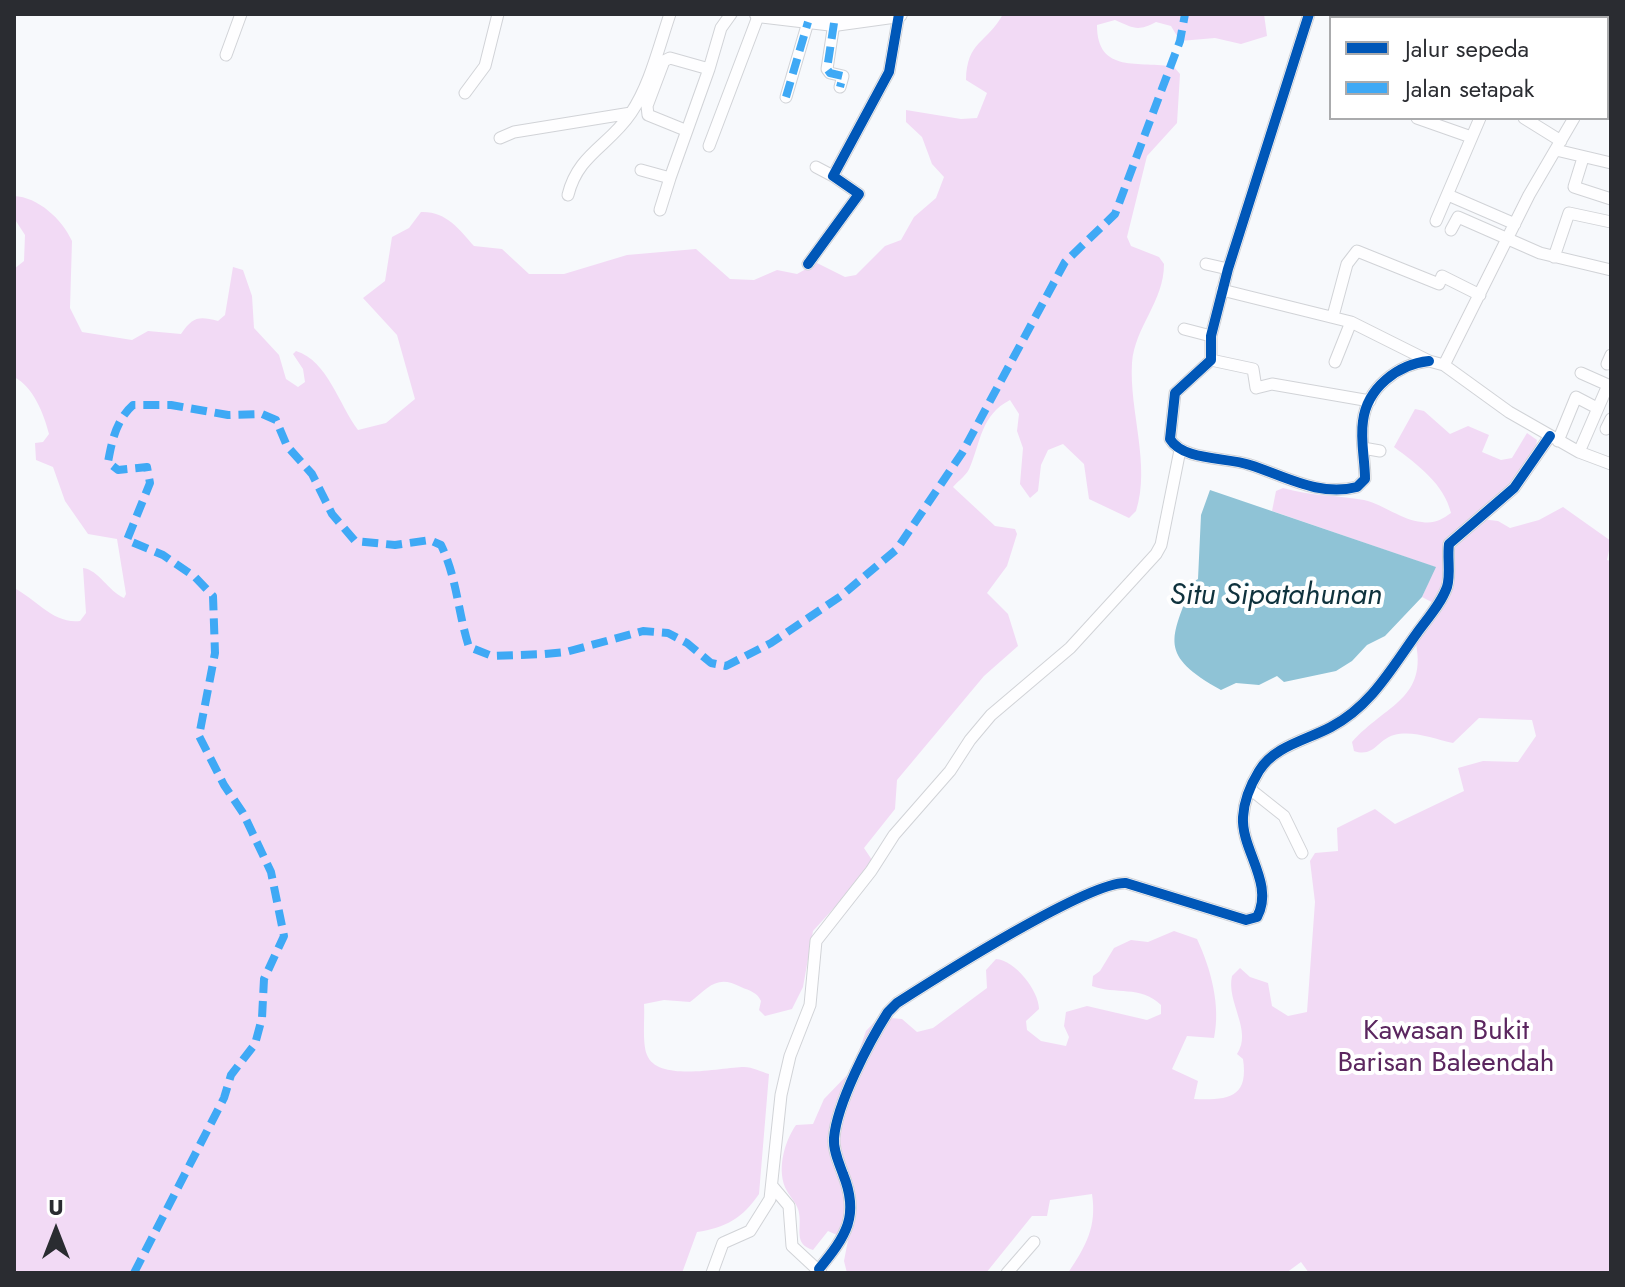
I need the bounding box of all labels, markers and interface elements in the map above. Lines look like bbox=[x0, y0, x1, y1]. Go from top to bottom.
legend bbox=[1329, 16, 1609, 120]
text: Jalur sepeda bbox=[1405, 31, 1529, 66]
text: Jalan setapak bbox=[1405, 71, 1534, 106]
water label: Situ Sipatahunan bbox=[1170, 579, 1382, 615]
park label: Kawasan Bukit Barisan Baleendah bbox=[1337, 1015, 1555, 1081]
north arrow bbox=[16, 1191, 96, 1271]
text: U bbox=[48, 1191, 64, 1223]

